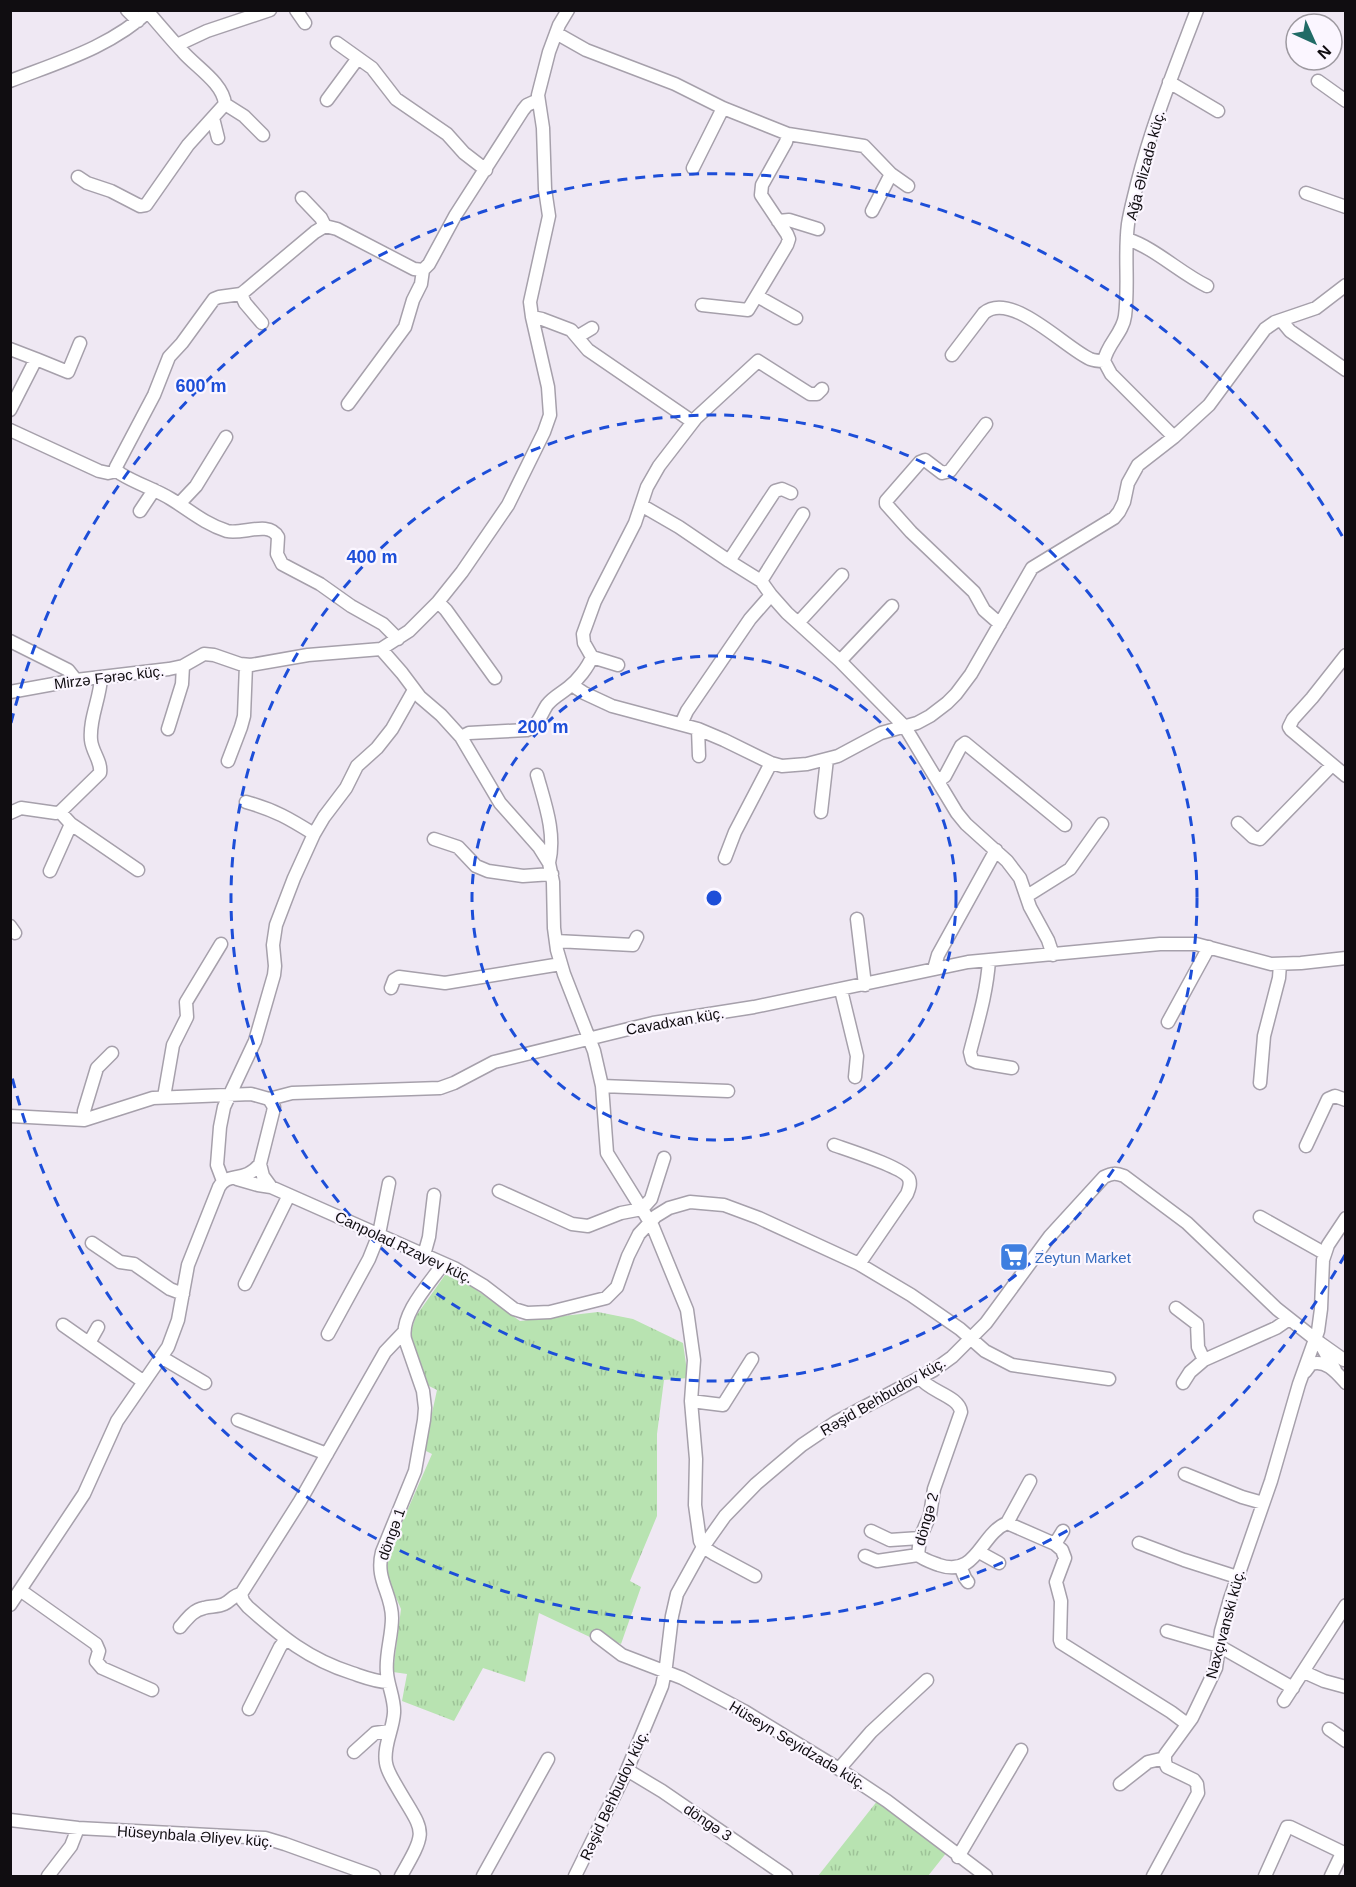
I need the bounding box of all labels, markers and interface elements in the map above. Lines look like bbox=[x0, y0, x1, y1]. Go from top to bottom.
north arrow bbox=[1284, 12, 1344, 72]
text: N bbox=[1314, 42, 1334, 62]
street label: Ağa Əlizadə küç. bbox=[1122, 108, 1168, 222]
text: 600 m bbox=[175, 376, 227, 396]
text: 400 m bbox=[346, 547, 398, 567]
street label: Mirzə Fərəc küç. bbox=[53, 662, 165, 692]
text: 200 m bbox=[517, 717, 569, 737]
centre of rings bbox=[704, 888, 724, 908]
street label: Cavadxan küç. bbox=[625, 1004, 725, 1038]
street label: Canpolad Rzayev küç. bbox=[332, 1208, 476, 1286]
supermarket icon: Zeytun Market bbox=[998, 1241, 1030, 1273]
place label: Zeytun Market bbox=[1035, 1249, 1132, 1266]
street label: Rəşid Behbudov küç. bbox=[817, 1353, 949, 1439]
street label: döngə 2 bbox=[911, 1491, 941, 1547]
street label: döngə 1 bbox=[374, 1506, 408, 1562]
street label: Naxçıvanski küç. bbox=[1202, 1567, 1248, 1681]
street label: Hüseyn Seyidzadə küç. bbox=[726, 1697, 870, 1793]
street label: Rəşid Behbudov küç. bbox=[576, 1727, 652, 1863]
street label: döngə 3 bbox=[681, 1800, 735, 1844]
street label: Hüseynbala Əliyev küç. bbox=[116, 1822, 274, 1850]

